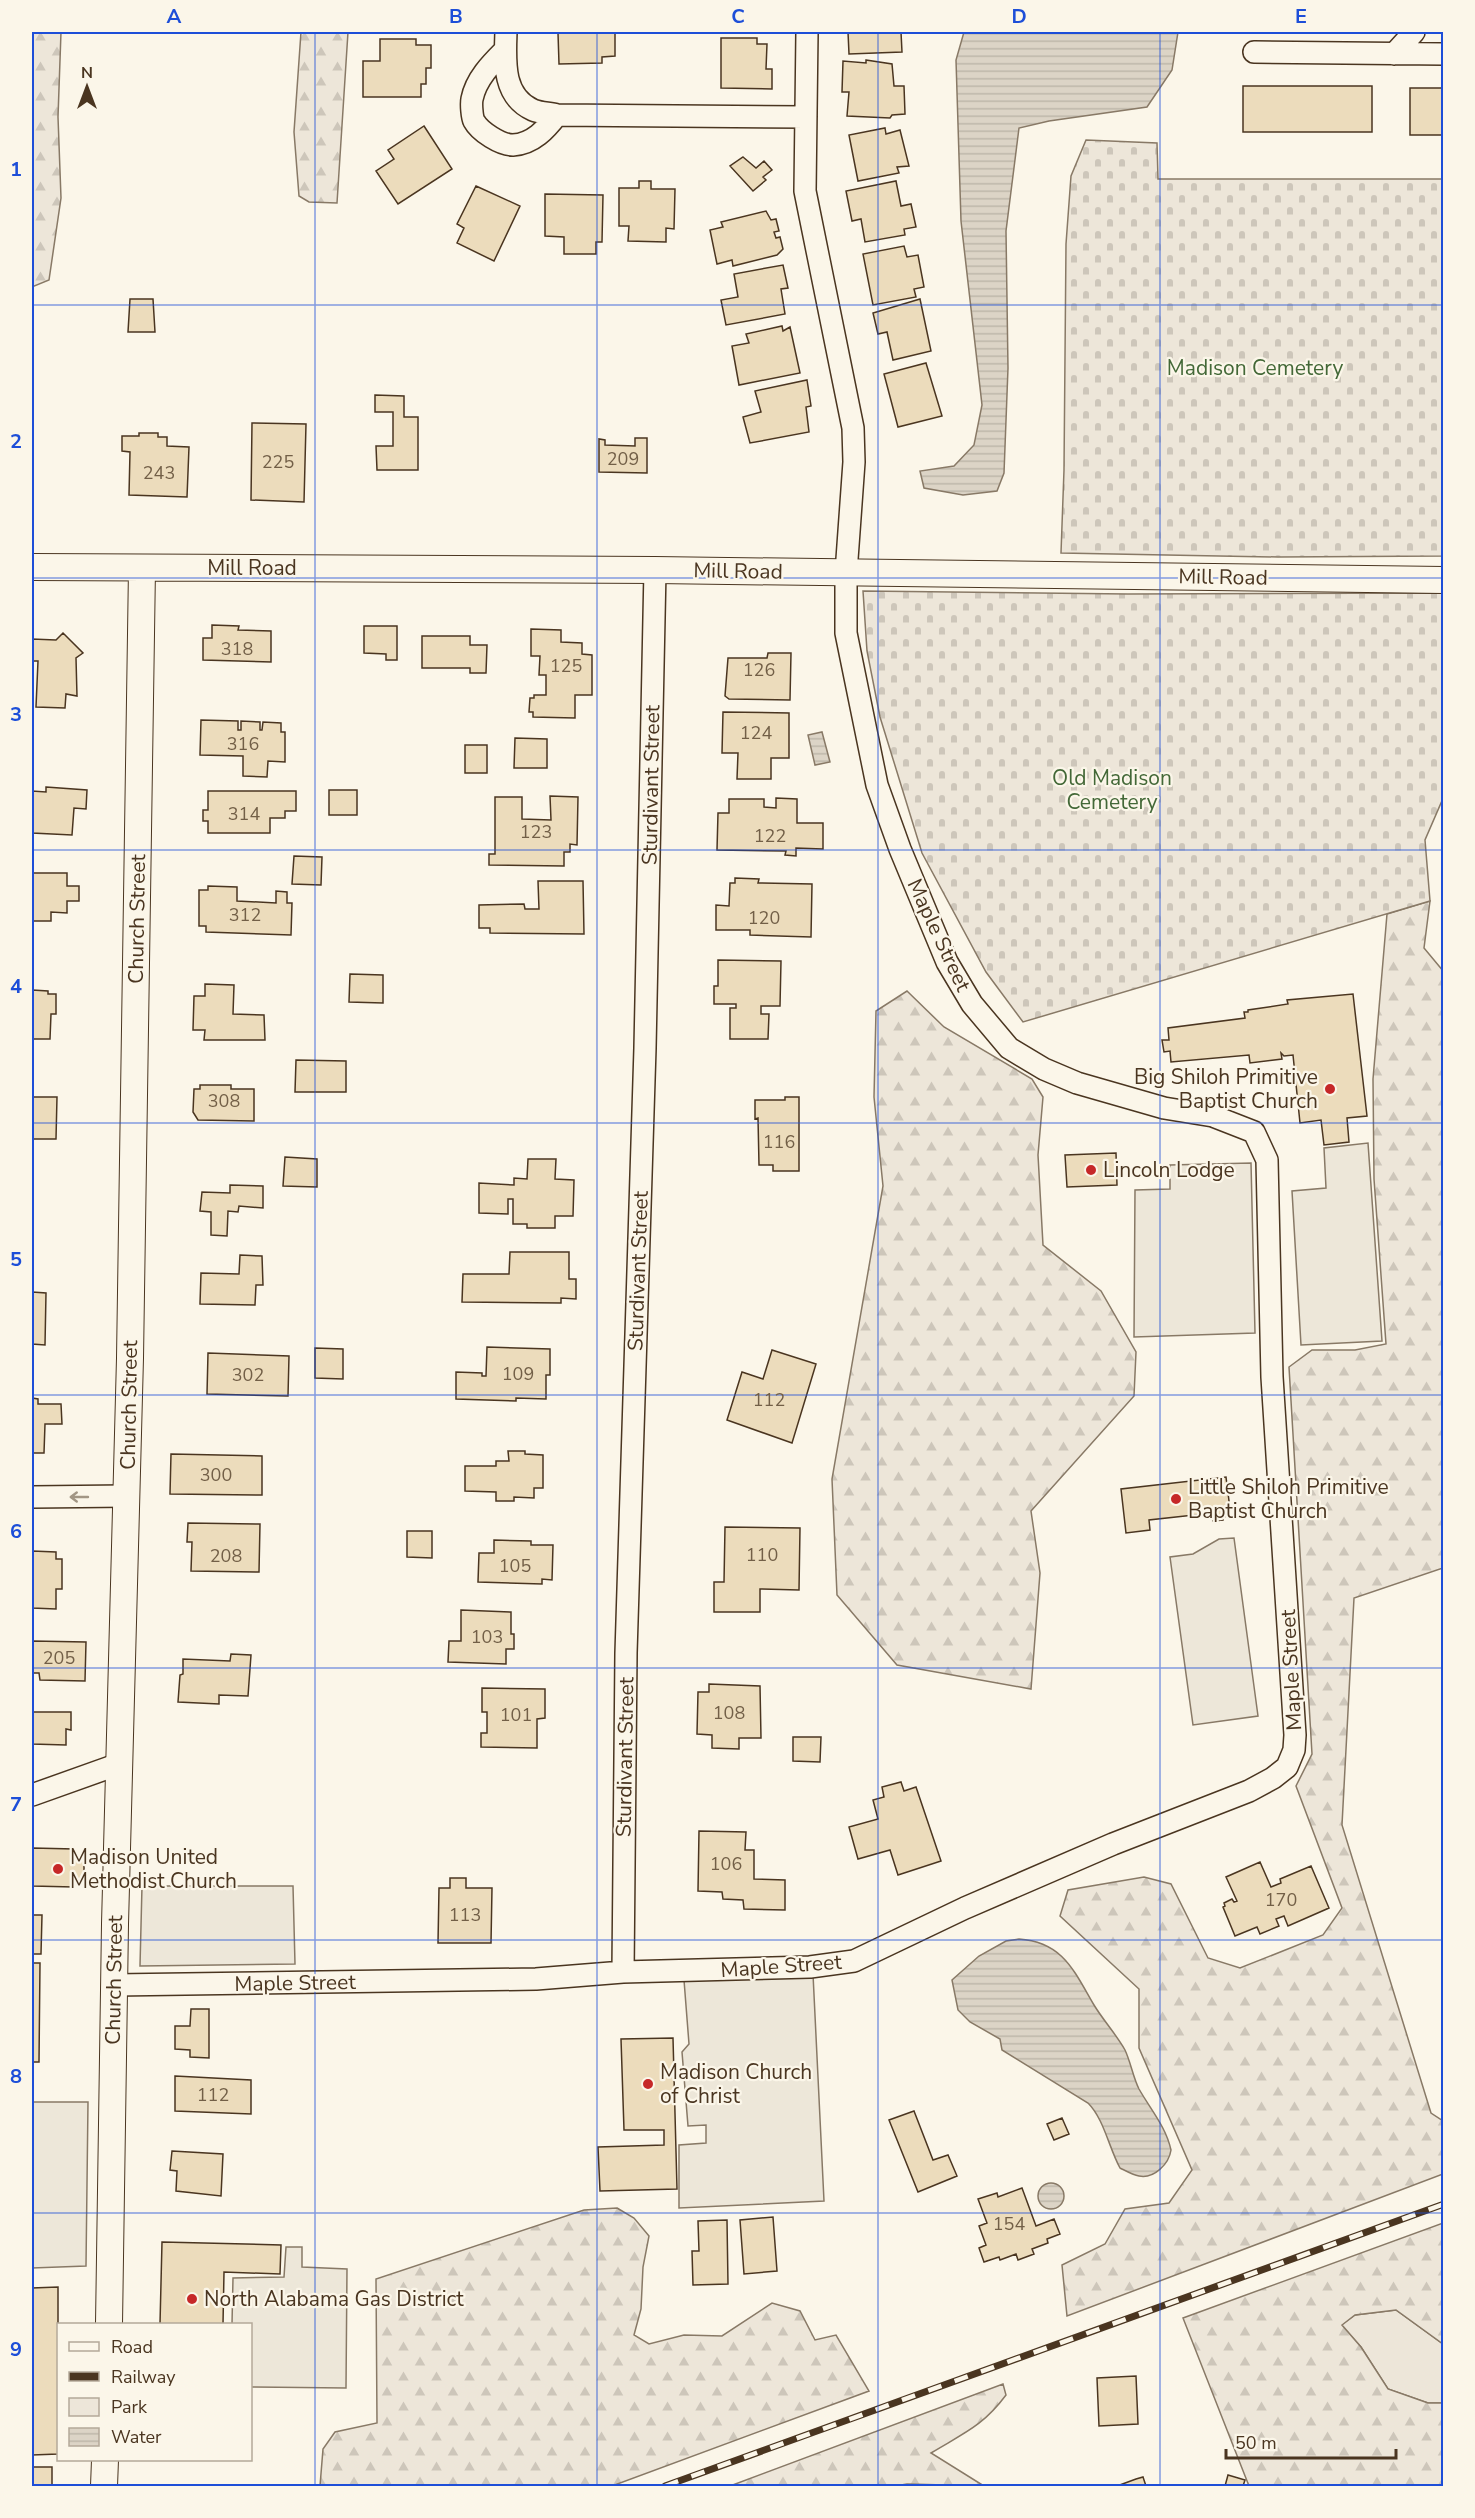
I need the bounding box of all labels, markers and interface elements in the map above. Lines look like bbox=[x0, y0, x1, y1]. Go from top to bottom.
text: A bbox=[167, 3, 182, 30]
text: B bbox=[449, 3, 463, 30]
text: C bbox=[731, 3, 745, 30]
text: D bbox=[1011, 3, 1027, 30]
text: E bbox=[1295, 3, 1307, 30]
north arrow bbox=[57, 57, 117, 117]
text: N bbox=[81, 62, 93, 84]
text: 1 bbox=[10, 156, 22, 183]
park label: Madison Cemetery bbox=[1167, 354, 1343, 382]
text: 2 bbox=[10, 428, 22, 455]
house number: 209 bbox=[607, 447, 639, 471]
house number: 225 bbox=[262, 450, 294, 474]
house number: 243 bbox=[143, 461, 175, 485]
street label: Mill Road bbox=[207, 554, 297, 582]
street label: Mill Road bbox=[693, 556, 783, 586]
street label: Mill Road bbox=[1178, 562, 1268, 592]
house number: 318 bbox=[221, 637, 253, 661]
house number: 125 bbox=[550, 654, 582, 678]
house number: 126 bbox=[743, 658, 775, 682]
text: 3 bbox=[10, 701, 22, 728]
street label: Sturdivant Street bbox=[636, 704, 666, 865]
house number: 124 bbox=[740, 721, 772, 745]
house number: 316 bbox=[227, 732, 259, 756]
park label: Old Madison Cemetery bbox=[1052, 764, 1172, 816]
house number: 314 bbox=[228, 802, 260, 826]
house number: 123 bbox=[520, 820, 552, 844]
house number: 122 bbox=[754, 824, 786, 848]
street label: Church Street bbox=[122, 853, 152, 984]
street label: Maple Street bbox=[901, 874, 978, 996]
house number: 312 bbox=[229, 903, 261, 927]
house number: 120 bbox=[748, 906, 780, 930]
text: 4 bbox=[10, 973, 22, 1000]
place label: Big Shiloh Primitive Baptist Church bbox=[1134, 1063, 1318, 1115]
marker: Big Shiloh Primitive Baptist Church bbox=[1323, 1082, 1337, 1096]
house number: 308 bbox=[208, 1089, 240, 1113]
house number: 116 bbox=[763, 1130, 795, 1154]
place label: Lincoln Lodge bbox=[1103, 1156, 1235, 1184]
marker: Lincoln Lodge bbox=[1084, 1163, 1098, 1177]
street label: Sturdivant Street bbox=[621, 1190, 655, 1352]
text: 5 bbox=[10, 1246, 22, 1273]
street label: Church Street bbox=[114, 1339, 144, 1470]
house number: 109 bbox=[502, 1362, 534, 1386]
house number: 302 bbox=[232, 1363, 264, 1387]
house number: 112 bbox=[753, 1388, 785, 1412]
house number: 300 bbox=[200, 1463, 232, 1487]
place label: Little Shiloh Primitive Baptist Church bbox=[1188, 1473, 1389, 1525]
one-way arrow bbox=[70, 1491, 90, 1503]
marker: Little Shiloh Primitive Baptist Church bbox=[1169, 1492, 1183, 1506]
text: 6 bbox=[10, 1518, 22, 1545]
house number: 110 bbox=[746, 1543, 778, 1567]
house number: 208 bbox=[210, 1544, 242, 1568]
house number: 105 bbox=[499, 1554, 531, 1578]
street label: Maple Street bbox=[1274, 1608, 1308, 1731]
house number: 103 bbox=[471, 1625, 503, 1649]
house number: 205 bbox=[43, 1646, 75, 1670]
street label: Sturdivant Street bbox=[610, 1676, 640, 1837]
house number: 108 bbox=[713, 1701, 745, 1725]
house number: 101 bbox=[500, 1703, 532, 1727]
text: 7 bbox=[10, 1791, 22, 1818]
place label: Madison United Methodist Church bbox=[70, 1843, 237, 1895]
house number: 106 bbox=[710, 1852, 742, 1876]
marker: Madison United Methodist Church bbox=[51, 1862, 65, 1876]
house number: 170 bbox=[1265, 1888, 1297, 1912]
house number: 113 bbox=[449, 1903, 481, 1927]
street label: Church Street bbox=[99, 1914, 129, 2045]
street label: Maple Street bbox=[720, 1948, 843, 1984]
street label: Maple Street bbox=[234, 1968, 357, 1998]
place label: Madison Church of Christ bbox=[660, 2058, 812, 2110]
text: 8 bbox=[10, 2063, 22, 2090]
marker: Madison Church of Christ bbox=[641, 2077, 655, 2091]
house number: 112 bbox=[197, 2083, 229, 2107]
house number: 154 bbox=[993, 2212, 1025, 2236]
place label: North Alabama Gas District bbox=[204, 2285, 464, 2313]
marker: North Alabama Gas District bbox=[185, 2292, 199, 2306]
legend bbox=[57, 2323, 252, 2461]
text: Road bbox=[111, 2335, 153, 2359]
text: 9 bbox=[10, 2336, 22, 2363]
text: Railway bbox=[111, 2365, 176, 2389]
text: Park bbox=[111, 2395, 148, 2419]
scale bar bbox=[1226, 2422, 1396, 2460]
text: Water bbox=[111, 2425, 162, 2449]
text: 50 m bbox=[1235, 2431, 1277, 2455]

